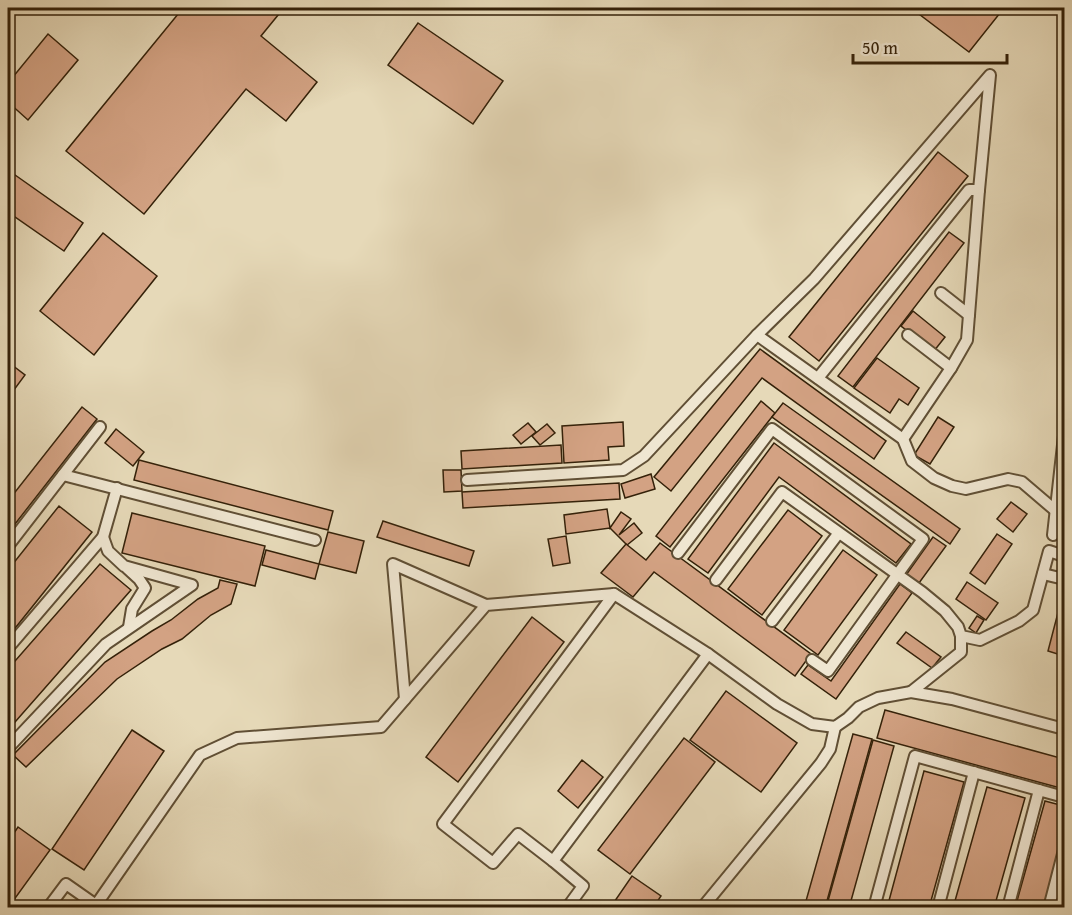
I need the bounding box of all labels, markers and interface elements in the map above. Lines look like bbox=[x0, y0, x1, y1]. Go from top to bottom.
scale bar bbox=[853, 27, 1008, 65]
text: 50 m bbox=[862, 34, 898, 61]

